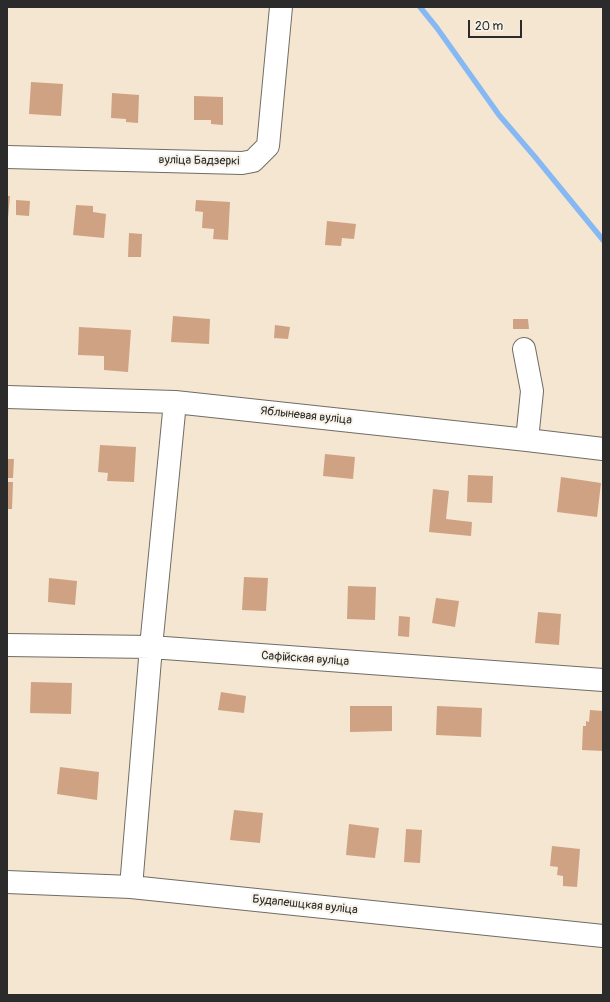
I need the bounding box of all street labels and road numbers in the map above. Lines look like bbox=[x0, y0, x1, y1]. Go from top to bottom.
street label: вуліца Бадзеркі bbox=[158, 153, 240, 169]
street label: Яблыневая вуліца bbox=[259, 404, 353, 428]
street label: Сафійская вуліца bbox=[261, 649, 349, 669]
street label: Будапешцкая вуліца bbox=[252, 892, 358, 918]

